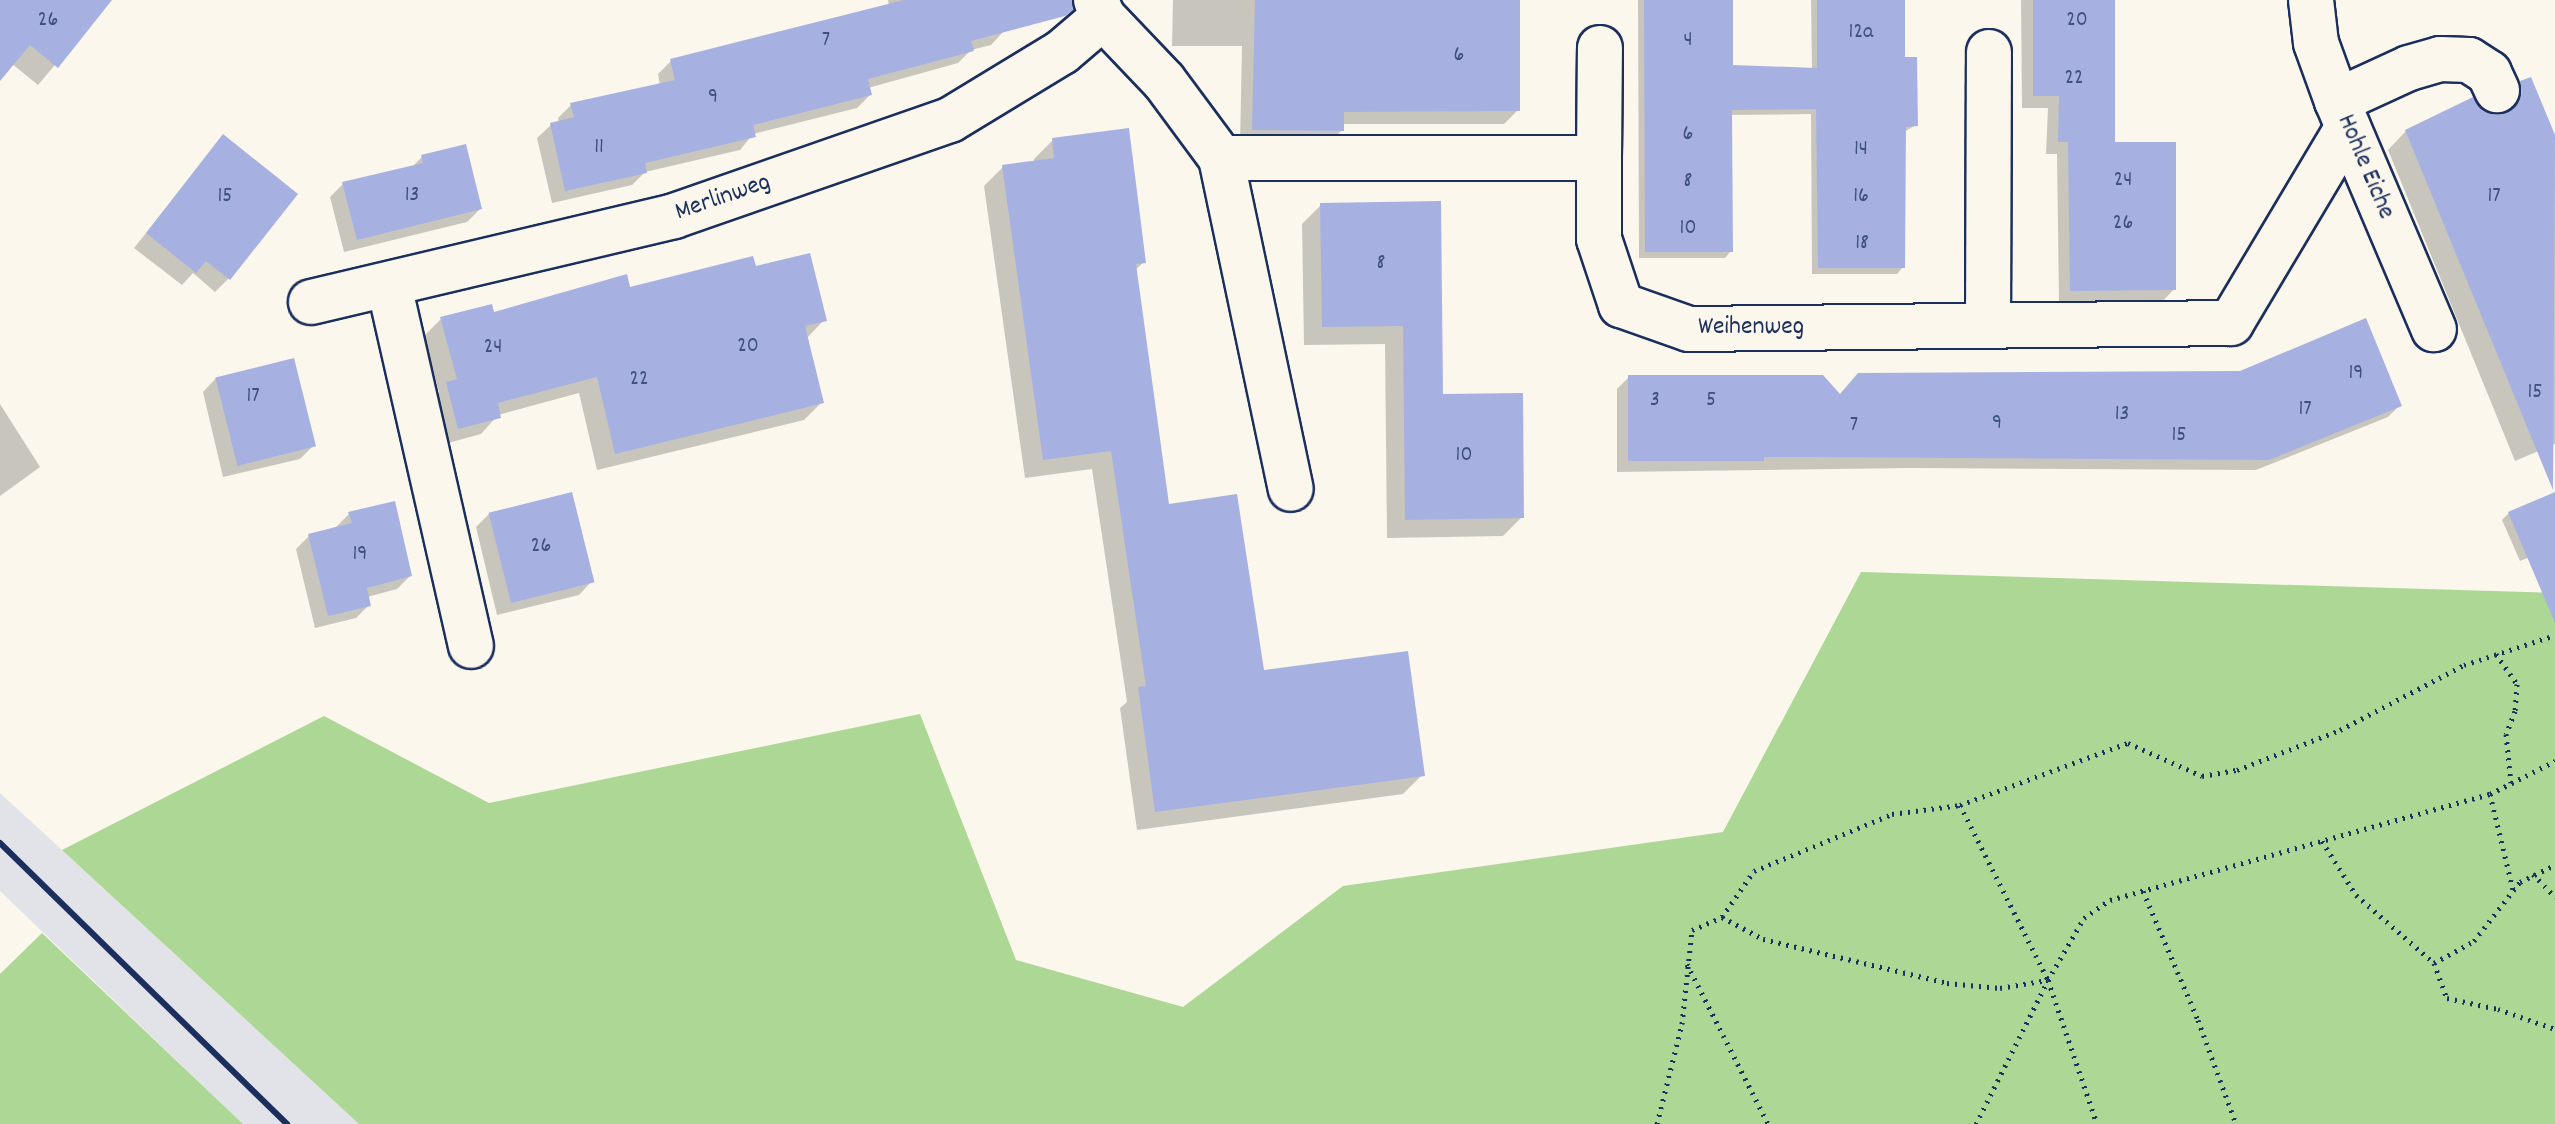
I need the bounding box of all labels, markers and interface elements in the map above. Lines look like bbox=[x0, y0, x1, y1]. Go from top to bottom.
house number: 26 bbox=[38, 8, 58, 34]
house number: 20 bbox=[2066, 8, 2088, 34]
house number: 12a bbox=[1849, 20, 1873, 46]
house number: 7 bbox=[822, 28, 830, 54]
house number: 4 bbox=[1683, 28, 1693, 54]
house number: 6 bbox=[1454, 43, 1464, 69]
house number: 22 bbox=[2064, 66, 2084, 92]
house number: 9 bbox=[708, 85, 718, 111]
street label: Hohle Eiche bbox=[2329, 110, 2401, 224]
house number: 6 bbox=[1683, 122, 1693, 148]
house number: 11 bbox=[594, 135, 604, 161]
house number: 14 bbox=[1854, 137, 1868, 163]
street label: Merlinweg bbox=[671, 167, 775, 229]
house number: 24 bbox=[2114, 168, 2132, 194]
house number: 8 bbox=[1684, 169, 1692, 195]
house number: 13 bbox=[405, 183, 419, 209]
house number: 15 bbox=[217, 184, 233, 210]
house number: 16 bbox=[1853, 184, 1869, 210]
house number: 17 bbox=[2487, 184, 2501, 210]
house number: 26 bbox=[2113, 211, 2133, 237]
house number: 10 bbox=[1680, 216, 1696, 242]
house number: 18 bbox=[1855, 231, 1869, 257]
house number: 8 bbox=[1377, 251, 1385, 277]
street label: Weihenweg bbox=[1698, 312, 1804, 344]
house number: 20 bbox=[737, 334, 759, 360]
house number: 24 bbox=[484, 335, 502, 361]
house number: 19 bbox=[2349, 361, 2363, 387]
house number: 22 bbox=[629, 367, 649, 393]
house number: 15 bbox=[2527, 380, 2543, 406]
house number: 17 bbox=[246, 384, 260, 410]
house number: 3 bbox=[1650, 388, 1660, 414]
house number: 5 bbox=[1706, 388, 1716, 414]
house number: 17 bbox=[2298, 397, 2312, 423]
house number: 13 bbox=[2115, 402, 2129, 428]
house number: 9 bbox=[1992, 411, 2002, 437]
house number: 7 bbox=[1850, 413, 1858, 439]
house number: 15 bbox=[2171, 423, 2187, 449]
house number: 10 bbox=[1456, 443, 1472, 469]
house number: 26 bbox=[531, 534, 551, 560]
house number: 19 bbox=[353, 542, 367, 568]

